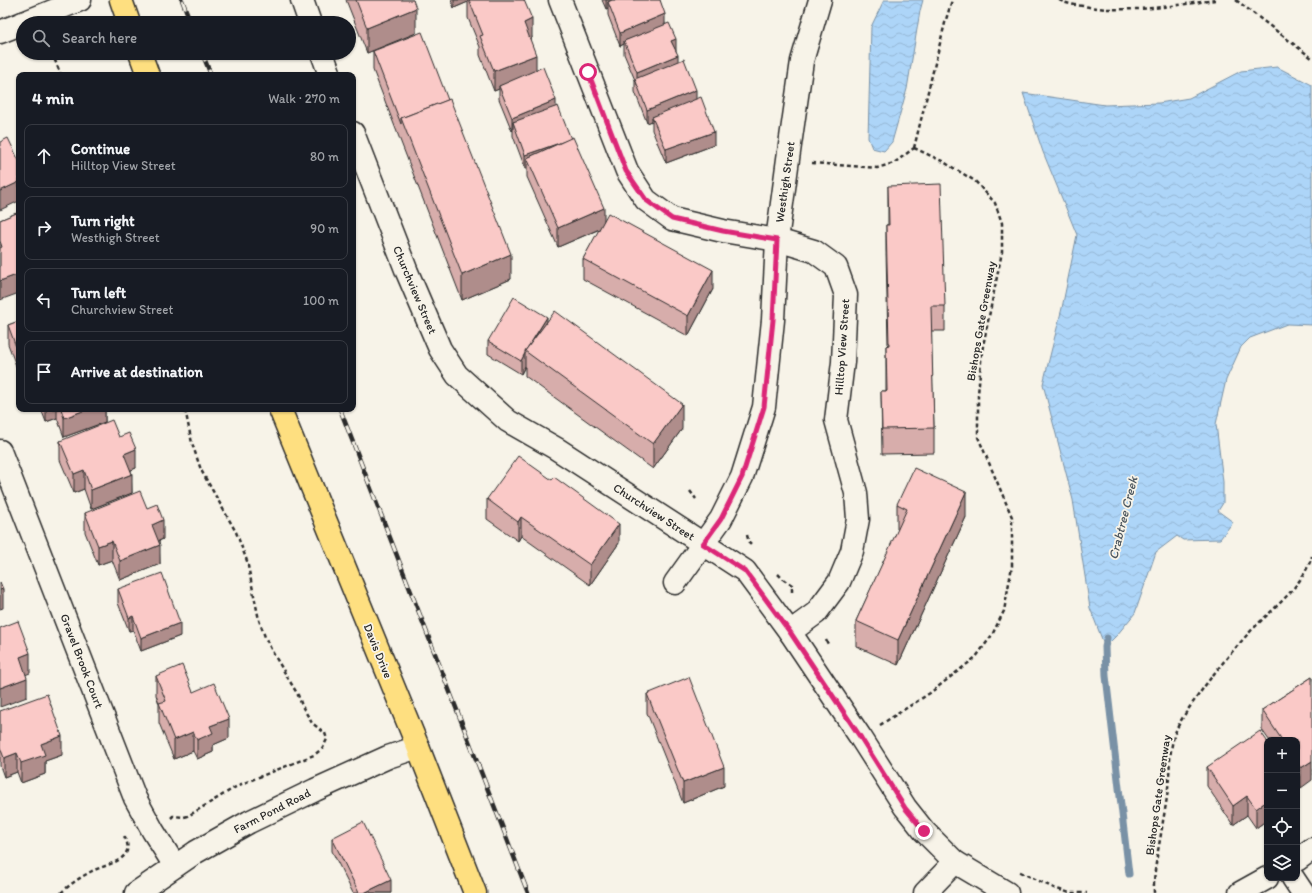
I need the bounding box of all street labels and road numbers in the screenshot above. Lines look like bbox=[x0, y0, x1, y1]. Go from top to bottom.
street label: Westhigh Street bbox=[772, 140, 798, 223]
street label: Churchview Street bbox=[390, 244, 440, 337]
street label: Bishops Gate Greenway bbox=[964, 260, 999, 382]
street label: Hilltop View Street bbox=[832, 298, 852, 396]
street label: Churchview Street bbox=[611, 480, 698, 544]
street label: Gravel Brook Court bbox=[58, 612, 107, 711]
street label: Davis Drive bbox=[361, 622, 395, 681]
street label: Bishops Gate Greenway bbox=[1143, 733, 1173, 856]
street label: Farm Pond Road bbox=[231, 785, 313, 836]

